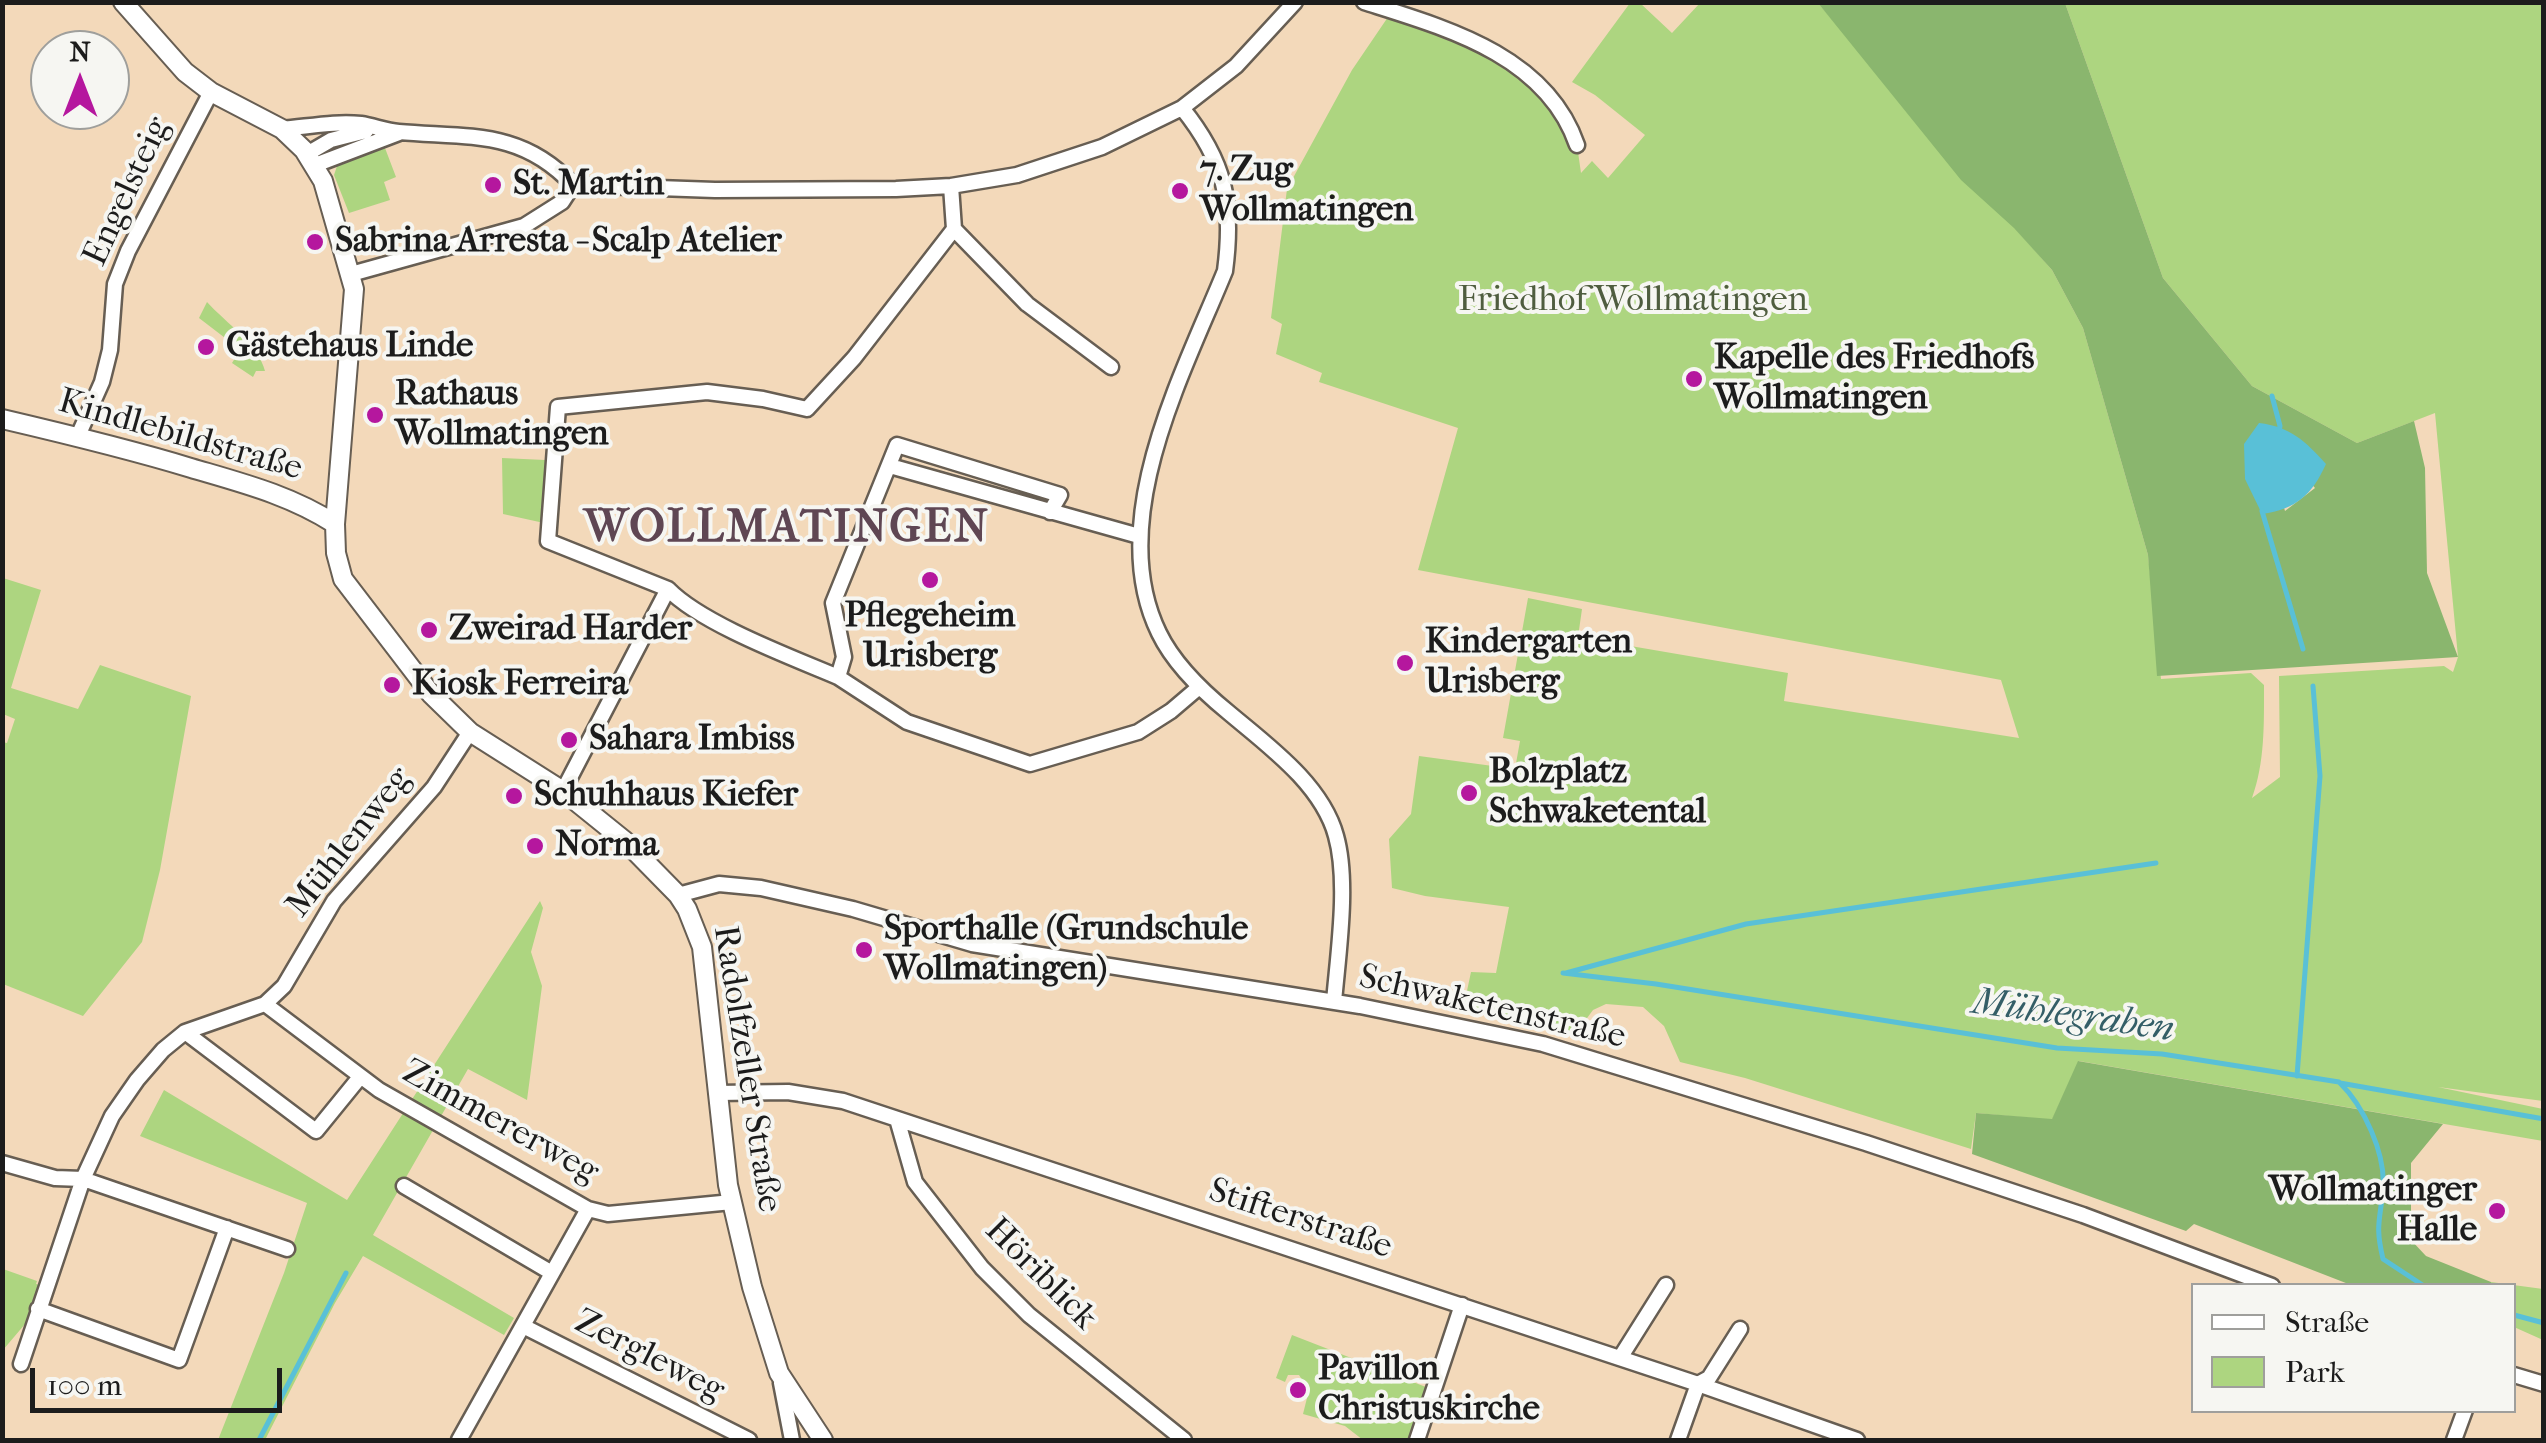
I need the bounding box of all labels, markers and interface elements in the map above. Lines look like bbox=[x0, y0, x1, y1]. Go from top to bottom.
north arrow bbox=[30, 30, 130, 130]
text: N bbox=[69, 35, 91, 68]
street label: Engelsteig bbox=[75, 111, 181, 273]
place label: 7. Zug Wollmatingen bbox=[1200, 150, 1414, 232]
place label: St. Martin bbox=[513, 164, 664, 206]
marker: St. Martin bbox=[482, 174, 504, 196]
marker: 7. Zug Wollmatingen bbox=[1169, 180, 1191, 202]
place label: Sabrina Arresta - Scalp Atelier bbox=[335, 221, 782, 263]
marker: Sabrina Arresta - Scalp Atelier bbox=[304, 231, 326, 253]
park label: Friedhof Wollmatingen bbox=[1458, 280, 1808, 322]
place label: Gästehaus Linde bbox=[226, 326, 473, 368]
marker: Gästehaus Linde bbox=[195, 336, 217, 358]
place label: Kapelle des Friedhofs Wollmatingen bbox=[1714, 338, 2034, 420]
marker: Kapelle des Friedhofs Wollmatingen bbox=[1683, 368, 1705, 390]
place label: Rathaus Wollmatingen bbox=[395, 374, 609, 456]
street label: Kindlebildstraße bbox=[53, 381, 307, 491]
marker: Rathaus Wollmatingen bbox=[364, 404, 386, 426]
district label: WOLLMATINGEN bbox=[584, 503, 990, 557]
marker: Pflegeheim Urisberg bbox=[919, 569, 941, 591]
place label: Pflegeheim Urisberg bbox=[845, 596, 1015, 678]
place label: Zweirad Harder bbox=[449, 609, 692, 651]
marker: Zweirad Harder bbox=[418, 619, 440, 641]
place label: Kindergarten Urisberg bbox=[1425, 622, 1632, 704]
marker: Kindergarten Urisberg bbox=[1394, 652, 1416, 674]
place label: Kiosk Ferreira bbox=[412, 664, 628, 706]
marker: Kiosk Ferreira bbox=[381, 674, 403, 696]
place label: Sahara Imbiss bbox=[589, 719, 795, 761]
marker: Sahara Imbiss bbox=[558, 729, 580, 751]
place label: Bolzplatz Schwaketental bbox=[1489, 752, 1706, 834]
street label: Mühlenweg bbox=[278, 760, 422, 926]
place label: Schuhhaus Kiefer bbox=[534, 775, 798, 817]
marker: Bolzplatz Schwaketental bbox=[1458, 782, 1480, 804]
marker: Schuhhaus Kiefer bbox=[503, 785, 525, 807]
place label: Norma bbox=[555, 825, 659, 867]
marker: Norma bbox=[524, 835, 546, 857]
place label: Sporthalle (Grundschule Wollmatingen) bbox=[884, 909, 1248, 991]
street label: Radolfzeller Straße bbox=[703, 923, 789, 1215]
marker: Sporthalle (Grundschule Wollmatingen) bbox=[853, 939, 875, 961]
street label: Schwaketenstraße bbox=[1355, 957, 1629, 1059]
water label: Mühlegraben bbox=[1969, 980, 2177, 1054]
street label: Zimmererweg bbox=[395, 1052, 605, 1194]
place label: Wollmatinger Halle bbox=[2269, 1170, 2477, 1252]
street label: Stifterstraße bbox=[1203, 1171, 1397, 1269]
marker: Wollmatinger Halle bbox=[2486, 1200, 2508, 1222]
street label: Höriblick bbox=[975, 1210, 1105, 1340]
legend bbox=[2191, 1283, 2516, 1413]
street label: Zergleweg bbox=[567, 1301, 731, 1413]
text: Straße bbox=[2285, 1305, 2369, 1340]
scale bar bbox=[35, 1348, 288, 1410]
place label: Pavillon Christuskirche bbox=[1318, 1349, 1540, 1431]
text: Park bbox=[2285, 1355, 2345, 1390]
text: 100 m bbox=[47, 1368, 122, 1403]
marker: Pavillon Christuskirche bbox=[1287, 1379, 1309, 1401]

